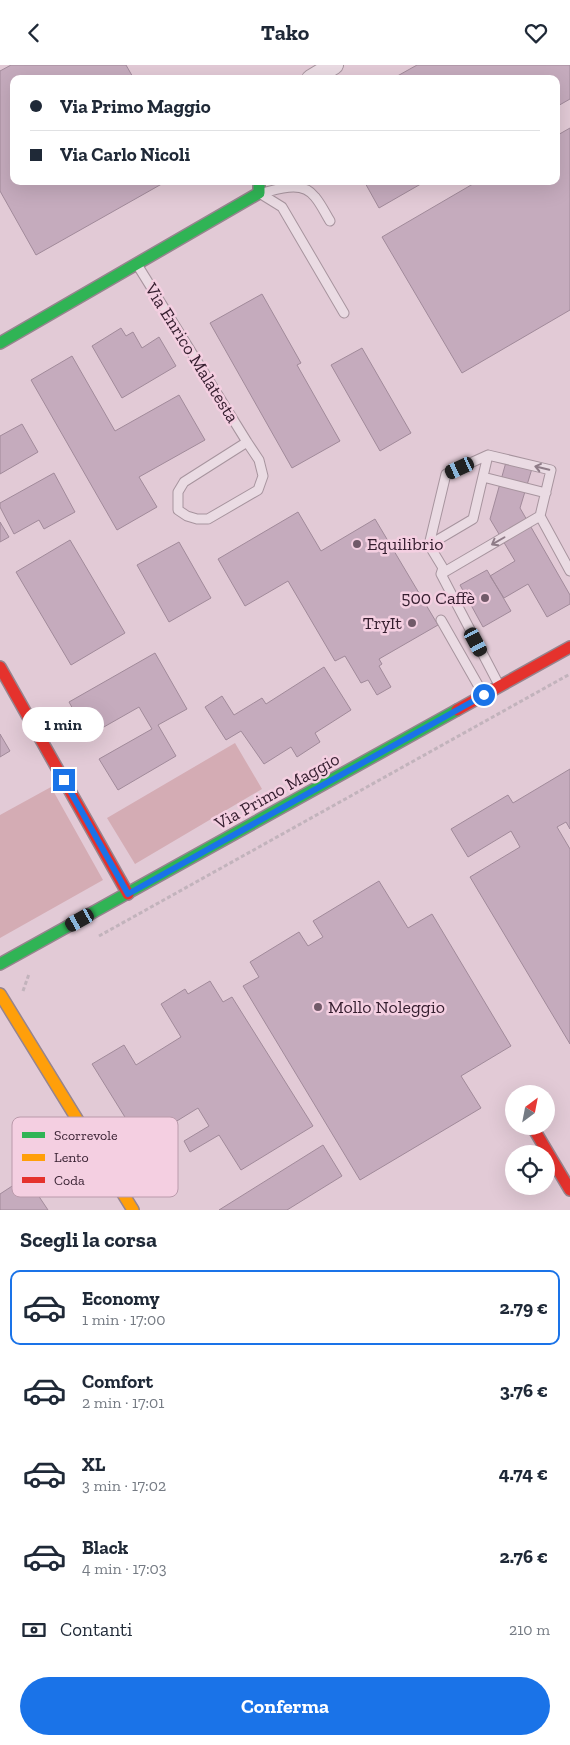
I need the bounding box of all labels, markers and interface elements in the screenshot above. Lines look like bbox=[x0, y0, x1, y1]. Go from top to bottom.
icon: back bbox=[20, 19, 48, 47]
text: Tako bbox=[261, 19, 309, 46]
icon: heart bbox=[522, 19, 550, 47]
text: Via Primo Maggio bbox=[60, 95, 211, 118]
text: Via Carlo Nicoli bbox=[60, 143, 190, 166]
street label: Via Enrico Malatesta bbox=[140, 278, 244, 427]
car bbox=[443, 455, 476, 481]
one-way arrow bbox=[535, 463, 551, 472]
place label: Equilibrio bbox=[367, 533, 444, 555]
one-way arrow bbox=[492, 536, 506, 546]
marker: Equilibrio bbox=[351, 538, 363, 550]
place label: 500 Caffè bbox=[401, 587, 475, 609]
marker: 500 Caffè bbox=[479, 592, 491, 604]
place label: TryIt bbox=[363, 612, 402, 634]
marker: TryIt bbox=[406, 617, 418, 629]
car bbox=[462, 625, 489, 659]
route start bbox=[473, 684, 495, 706]
callout: 1 min bbox=[23, 707, 105, 743]
text: 1 min bbox=[44, 715, 82, 734]
street label: Via Primo Maggio bbox=[210, 748, 343, 835]
route end bbox=[53, 769, 75, 791]
car bbox=[63, 906, 96, 934]
place label: Mollo Noleggio bbox=[328, 996, 445, 1018]
marker: Mollo Noleggio bbox=[312, 1001, 324, 1013]
north arrow bbox=[505, 1085, 555, 1135]
map controls bbox=[505, 1085, 555, 1195]
legend bbox=[12, 1117, 178, 1197]
text: Scorrevole bbox=[54, 1127, 118, 1144]
button: locate bbox=[505, 1145, 555, 1195]
text: Lento bbox=[54, 1149, 89, 1166]
text: Coda bbox=[54, 1172, 85, 1189]
text: Scegli la corsa bbox=[20, 1226, 157, 1253]
icon: car bbox=[22, 1285, 67, 1330]
text: Economy bbox=[82, 1287, 160, 1310]
text: 2.79 € bbox=[500, 1296, 548, 1319]
text: 1 min · 17:00 bbox=[82, 1310, 165, 1329]
icon: car bbox=[22, 1368, 67, 1413]
text: Comfort bbox=[82, 1370, 153, 1393]
text: 3.76 € bbox=[500, 1379, 548, 1402]
text: 2 min · 17:01 bbox=[82, 1393, 164, 1412]
icon: car bbox=[22, 1451, 67, 1496]
text: XL bbox=[82, 1453, 105, 1476]
text: 4.74 € bbox=[499, 1462, 548, 1485]
text: 3 min · 17:02 bbox=[82, 1476, 166, 1495]
icon: car bbox=[22, 1534, 67, 1579]
text: Black bbox=[82, 1536, 128, 1559]
text: 2.76 € bbox=[500, 1545, 548, 1568]
text: 4 min · 17:03 bbox=[82, 1559, 167, 1578]
icon: cash bbox=[20, 1616, 48, 1644]
text: Contanti bbox=[60, 1618, 132, 1641]
text: 210 m bbox=[509, 1620, 550, 1639]
button: Conferma bbox=[20, 1677, 550, 1735]

